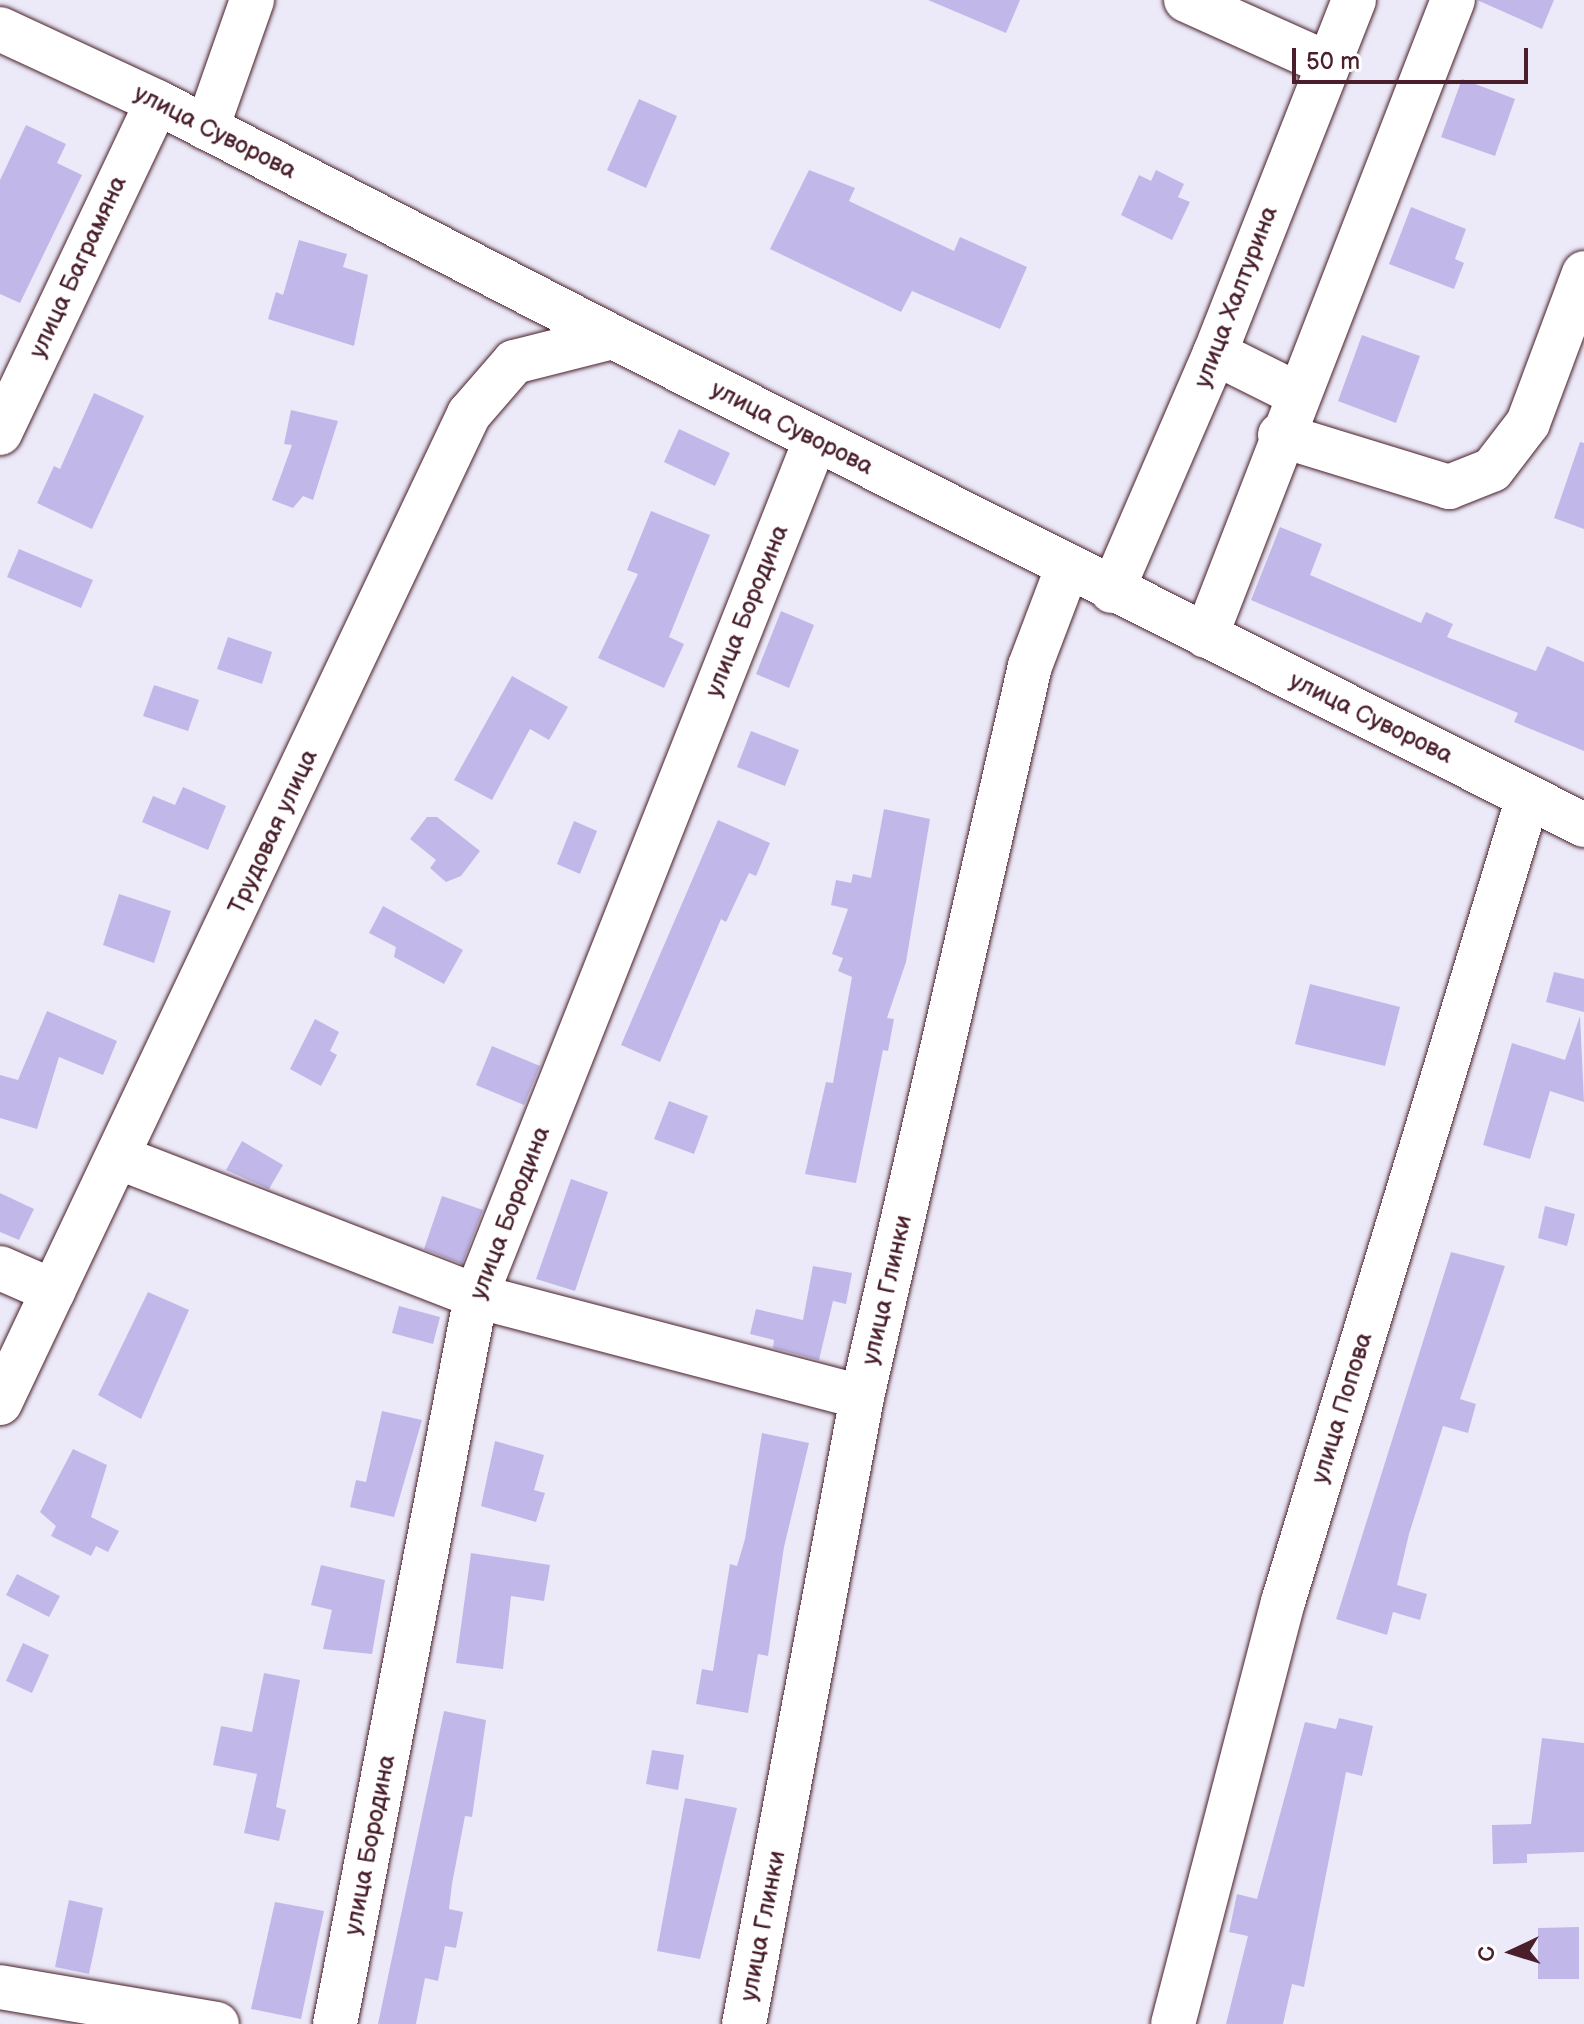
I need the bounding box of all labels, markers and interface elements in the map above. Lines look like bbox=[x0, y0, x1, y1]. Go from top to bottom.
scale bar bbox=[1296, 32, 1532, 82]
text: 50 m bbox=[1306, 47, 1360, 76]
street label: улица Суворова bbox=[129, 79, 301, 185]
street label: улица Баграмяна bbox=[23, 171, 133, 363]
street label: улица Халтурина bbox=[1188, 202, 1284, 392]
street label: улица Суворова bbox=[706, 375, 878, 481]
street label: улица Бородина bbox=[699, 521, 795, 701]
street label: улица Суворова bbox=[1285, 666, 1457, 770]
street label: Трудовая улица bbox=[222, 745, 324, 919]
street label: улица Бородина bbox=[464, 1122, 556, 1304]
street label: улица Глинки bbox=[856, 1212, 918, 1368]
street label: улица Попова bbox=[1305, 1329, 1379, 1487]
street label: улица Бородина bbox=[338, 1752, 402, 1938]
street label: улица Глинки bbox=[734, 1848, 792, 2004]
north arrow bbox=[1472, 1912, 1552, 1992]
text: С bbox=[1474, 1945, 1502, 1962]

